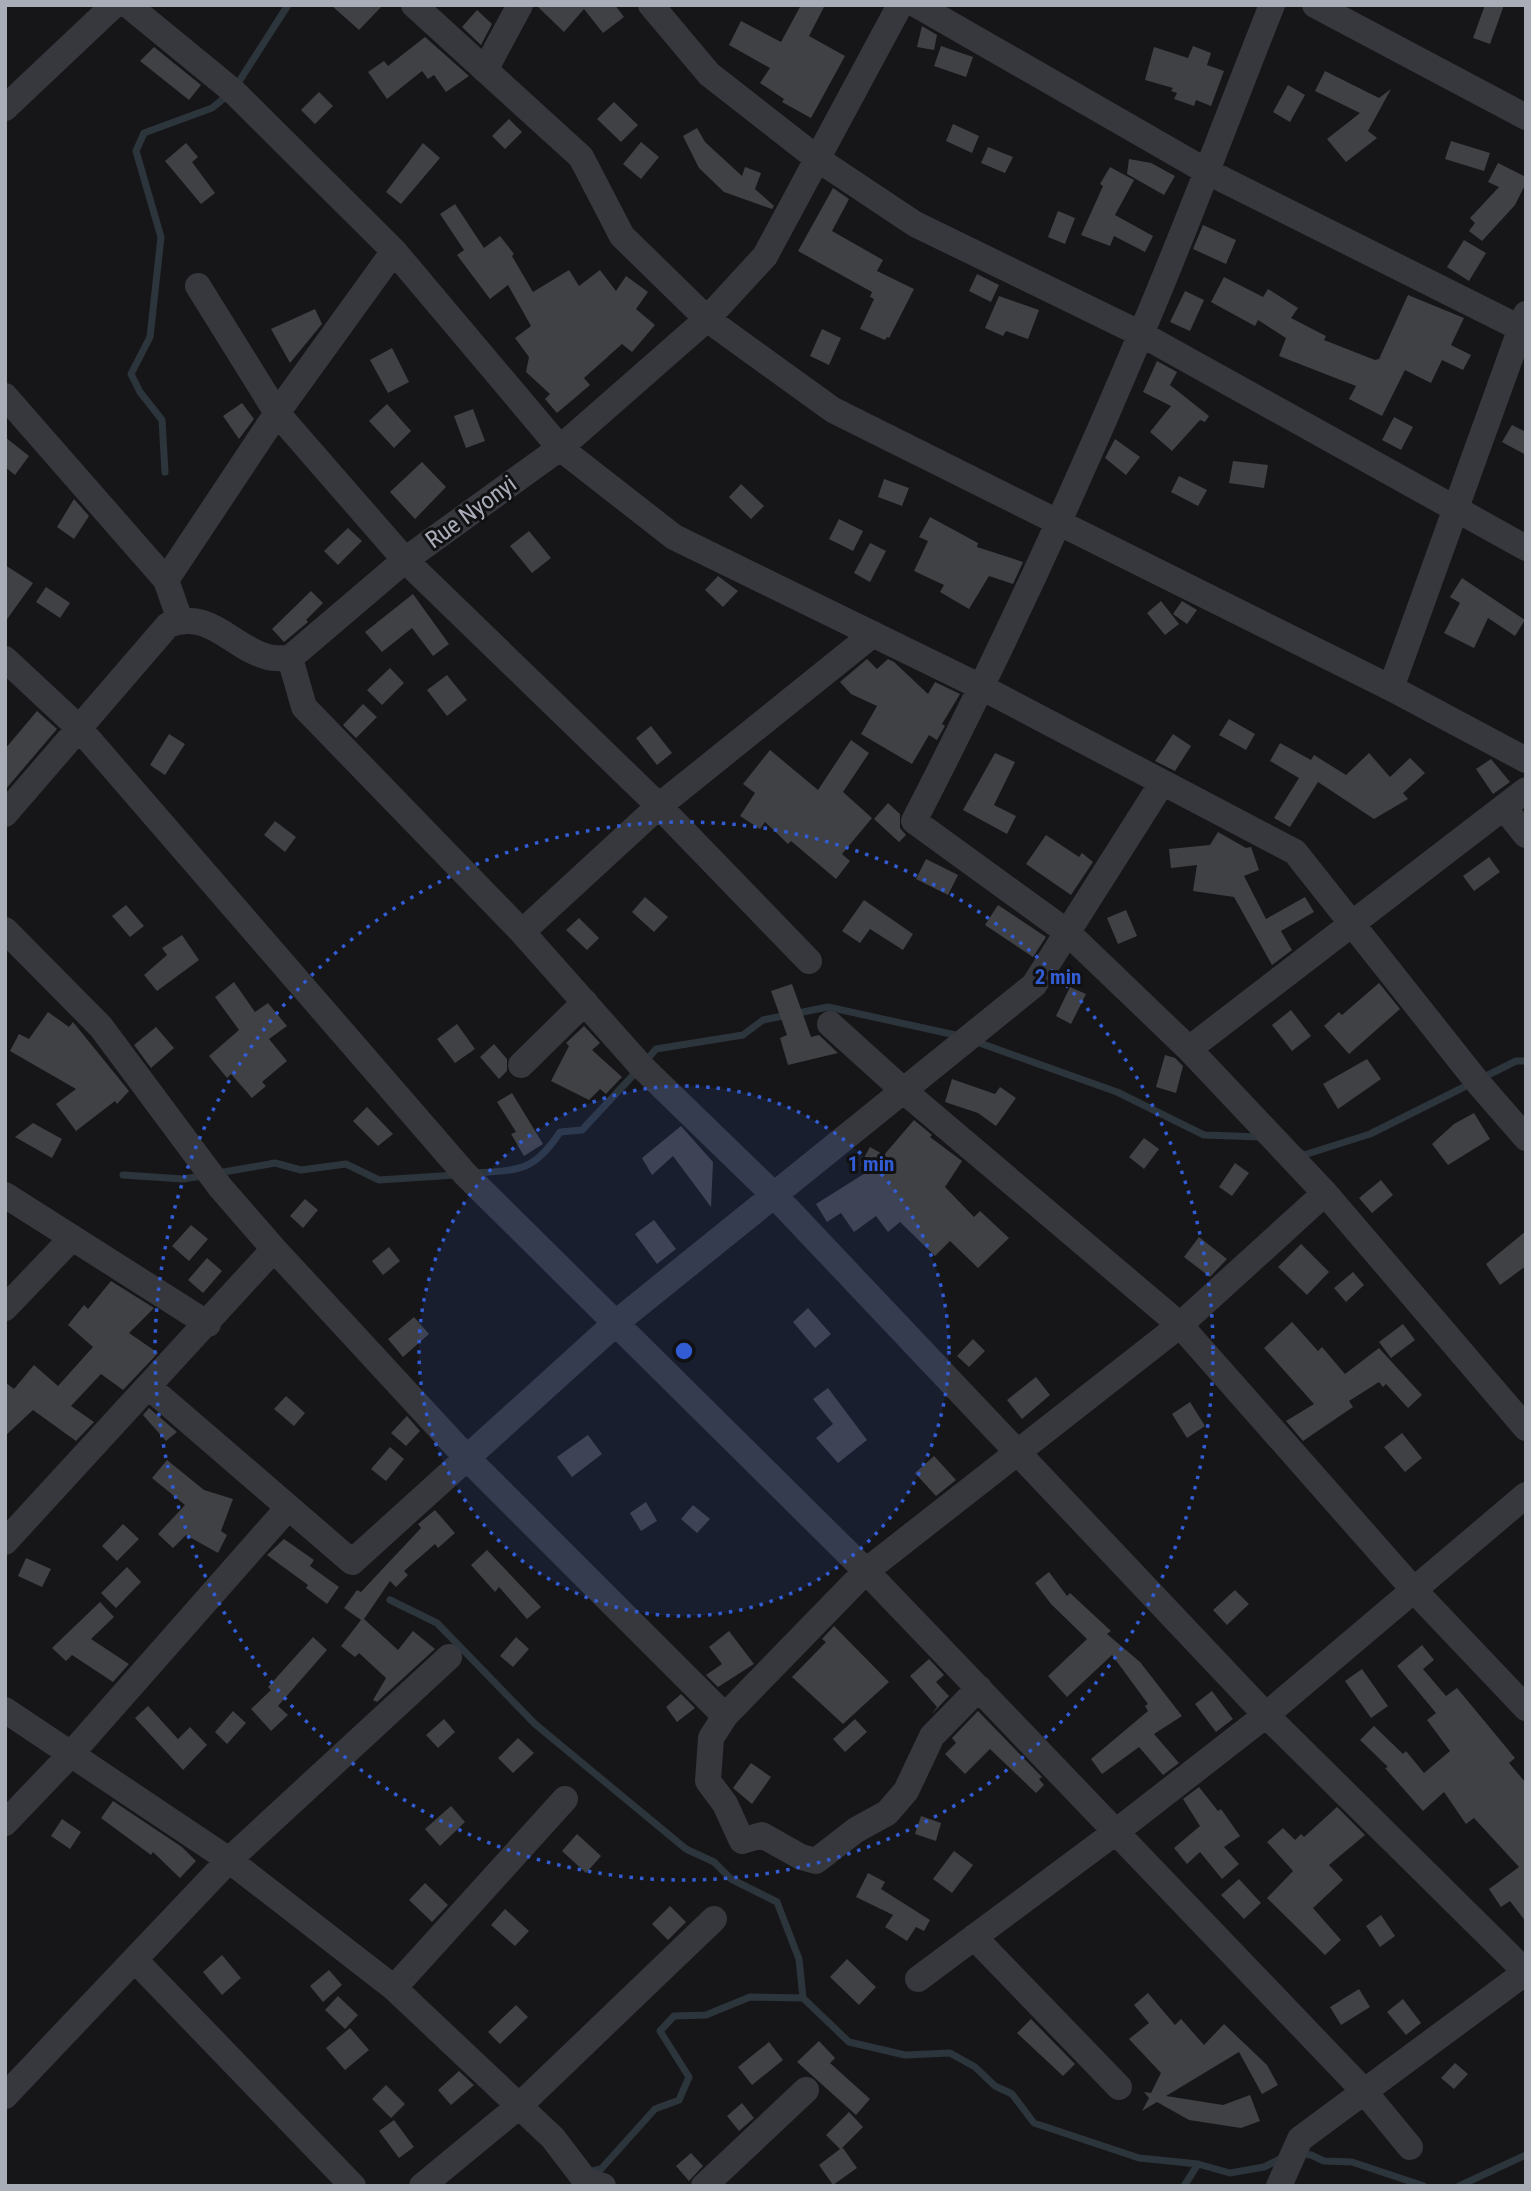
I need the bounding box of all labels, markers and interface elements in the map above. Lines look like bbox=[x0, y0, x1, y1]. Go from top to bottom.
street label: Rue Nyonyi bbox=[420, 470, 522, 554]
text: 2 min bbox=[1035, 965, 1081, 989]
text: 1 min bbox=[848, 1152, 894, 1176]
centre of rings bbox=[672, 1339, 696, 1363]

